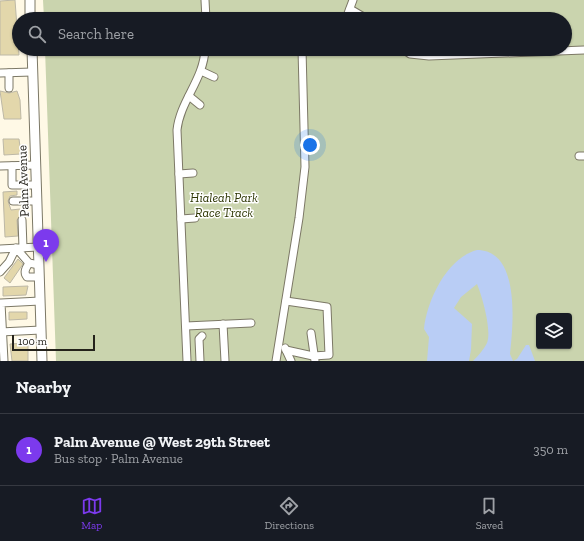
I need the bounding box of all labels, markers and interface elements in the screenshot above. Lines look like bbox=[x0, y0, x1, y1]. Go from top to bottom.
search box bbox=[12, 12, 572, 56]
icon: search bbox=[26, 23, 48, 45]
text: Search here bbox=[58, 25, 134, 43]
your location bbox=[300, 135, 320, 155]
street label: Palm Avenue bbox=[14, 145, 32, 217]
park label: Hialeah Park Race Track bbox=[190, 190, 258, 220]
pin: 1 bbox=[33, 229, 59, 262]
map controls bbox=[536, 313, 572, 349]
button: layers bbox=[536, 313, 572, 349]
scale bar bbox=[12, 333, 95, 352]
text: 100 m bbox=[18, 335, 47, 348]
text: Nearby bbox=[16, 377, 71, 397]
text: Palm Avenue @ West 29th Street bbox=[54, 433, 270, 451]
text: 1 bbox=[26, 442, 32, 457]
text: 350 m bbox=[533, 442, 568, 457]
text: Bus stop · Palm Avenue bbox=[54, 451, 183, 466]
tab: Map bbox=[81, 495, 103, 532]
tab: Directions bbox=[264, 495, 314, 532]
tab: Saved bbox=[476, 495, 503, 532]

